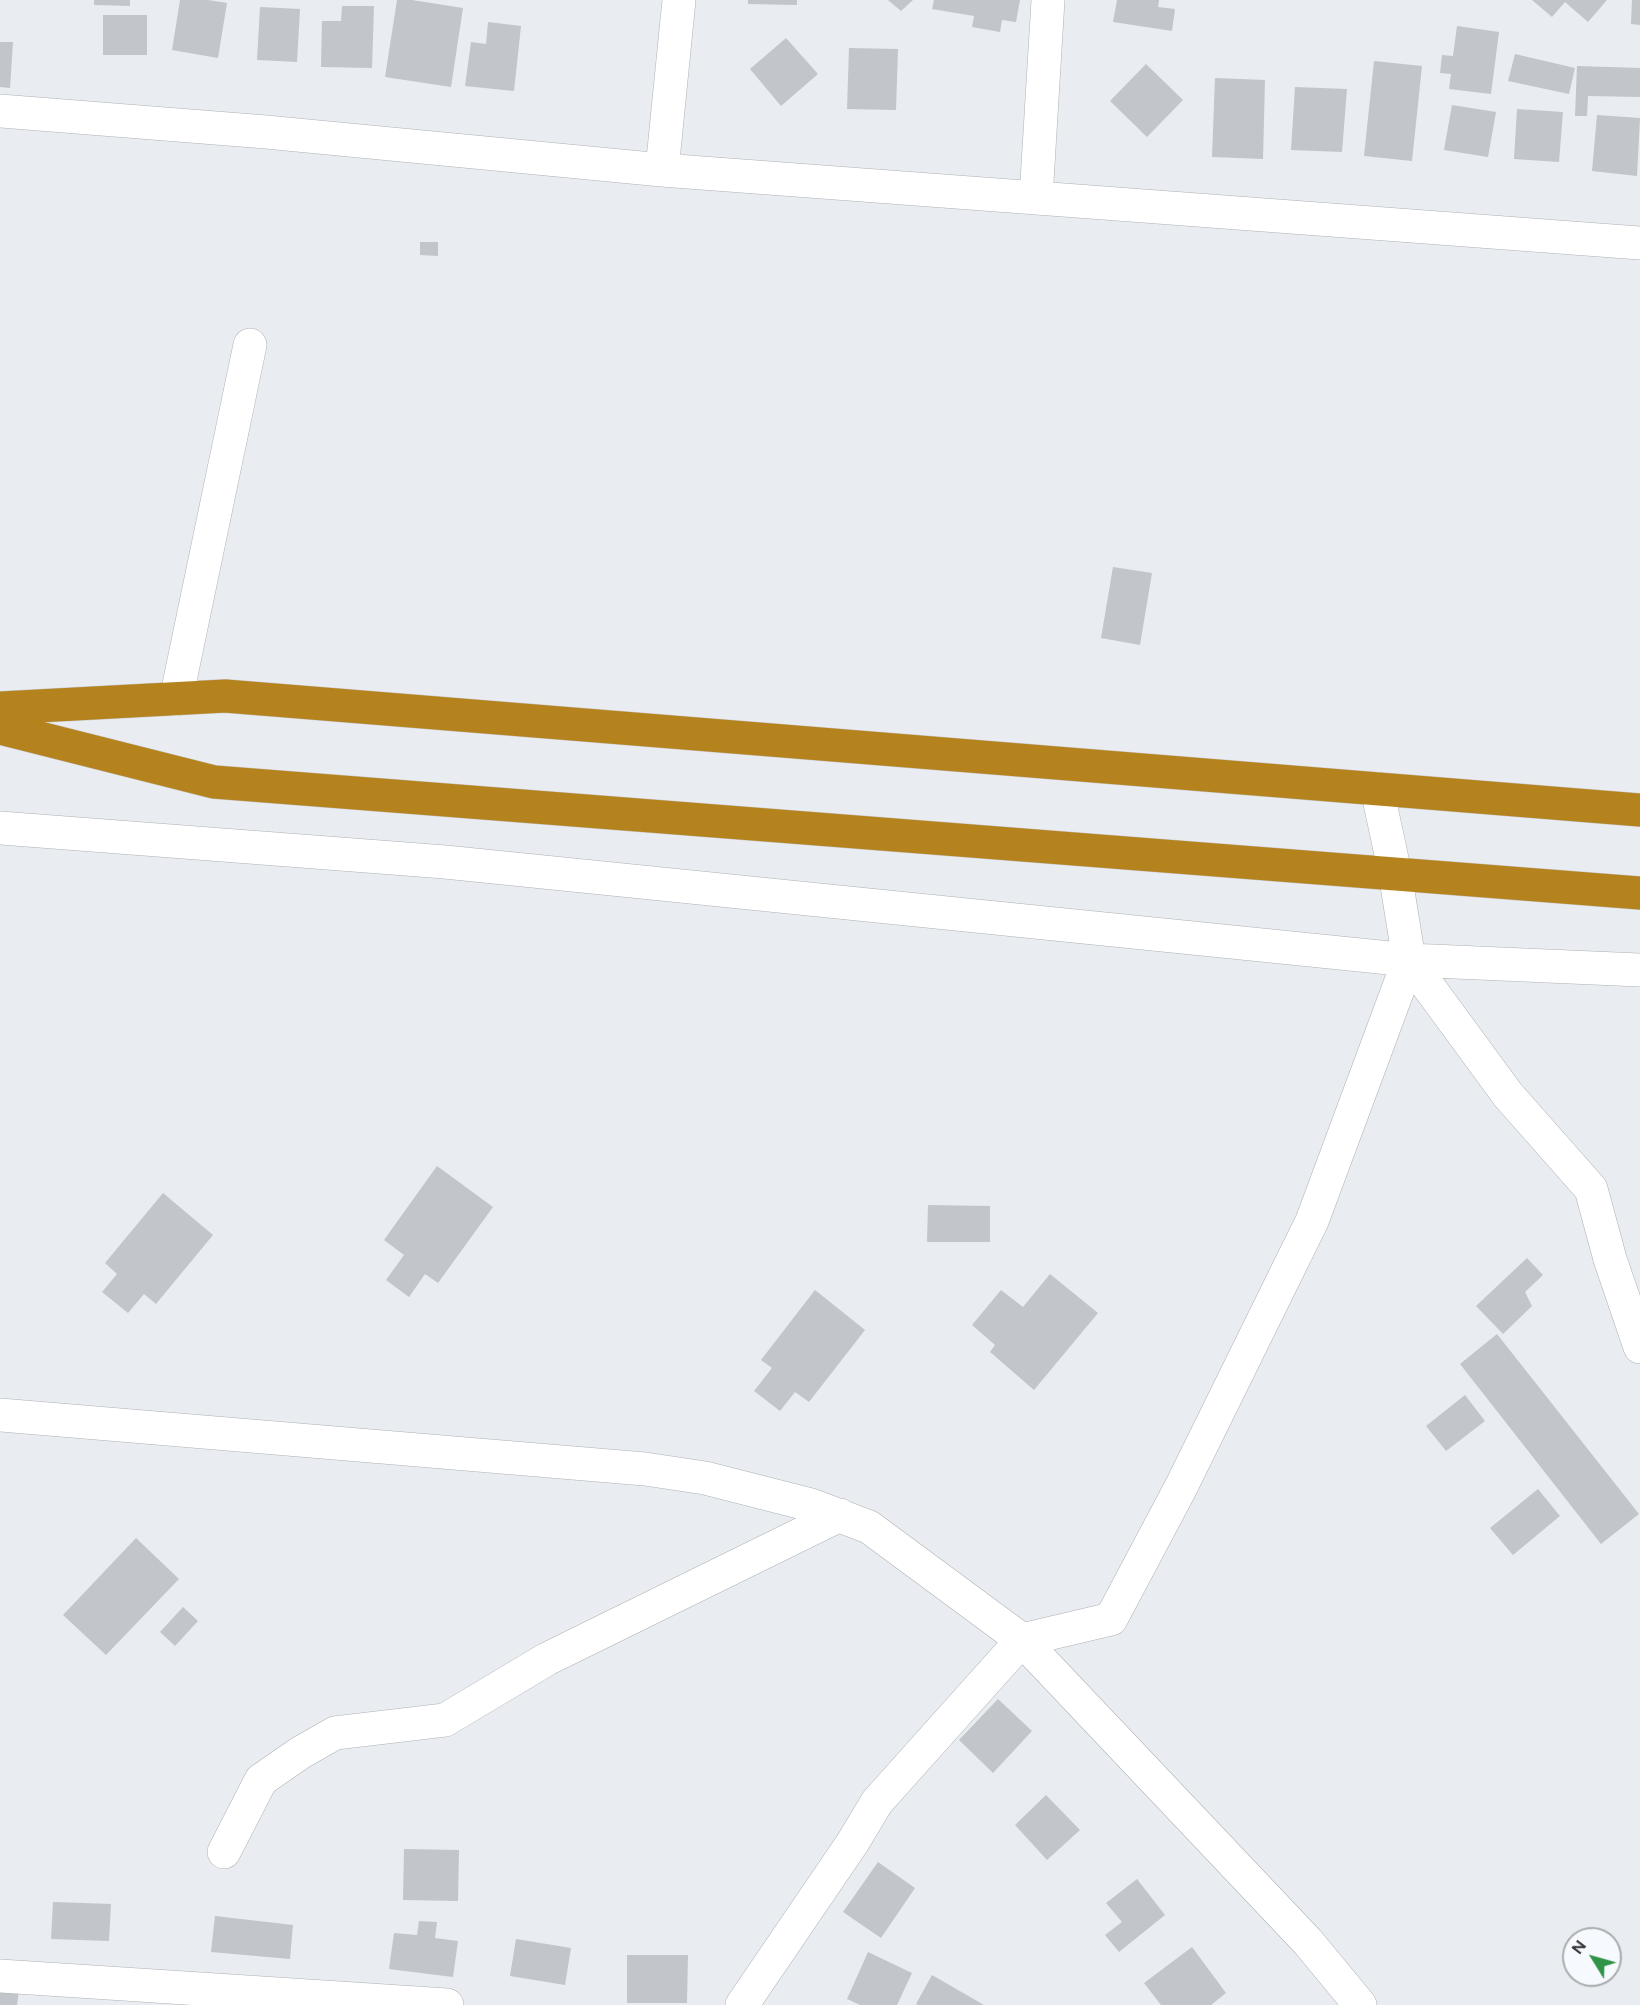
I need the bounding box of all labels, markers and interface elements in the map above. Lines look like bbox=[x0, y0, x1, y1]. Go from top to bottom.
north arrow bbox=[1562, 1927, 1622, 1987]
text: N bbox=[1568, 1936, 1590, 1958]

